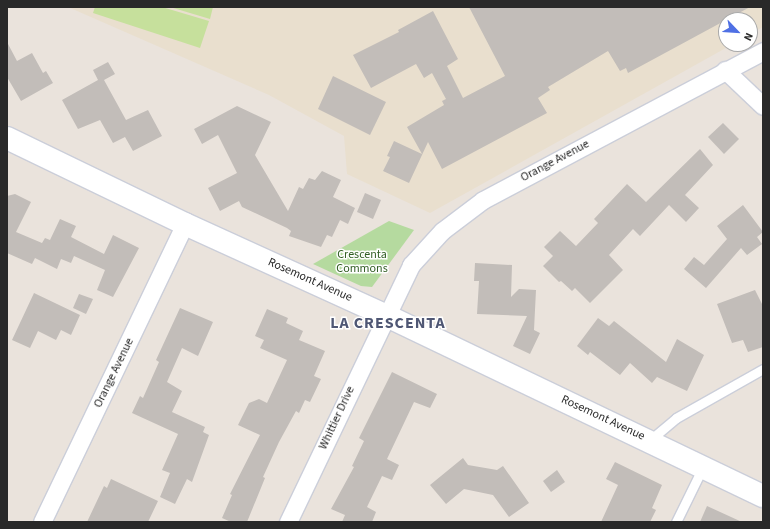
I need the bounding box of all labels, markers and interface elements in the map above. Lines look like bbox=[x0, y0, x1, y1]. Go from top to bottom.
north arrow bbox=[718, 12, 758, 52]
text: N bbox=[740, 30, 757, 43]
street label: Orange Avenue bbox=[518, 137, 592, 185]
park label: Crescenta Commons bbox=[336, 248, 388, 276]
street label: Rosemont Avenue bbox=[266, 255, 354, 305]
district label: LA CRESCENTA bbox=[330, 313, 446, 333]
street label: Orange Avenue bbox=[91, 336, 137, 410]
street label: Whittier Drive bbox=[316, 384, 358, 452]
street label: Rosemont Avenue bbox=[559, 392, 647, 444]

